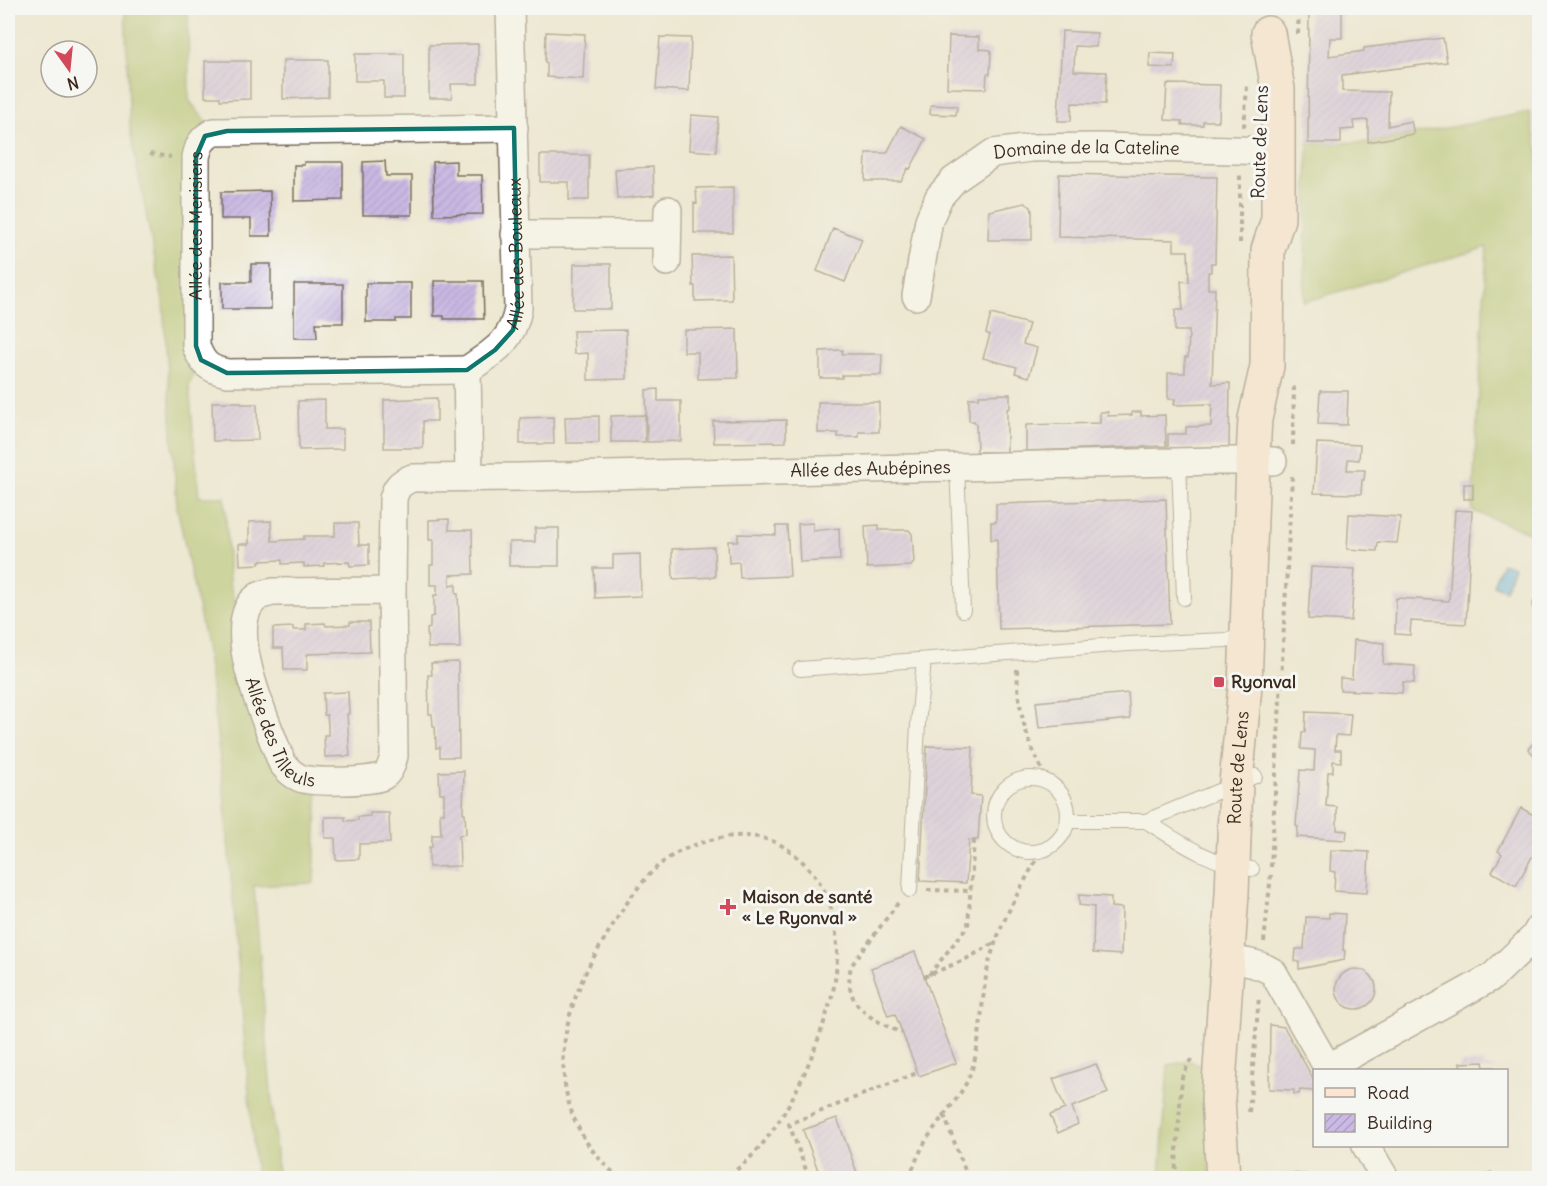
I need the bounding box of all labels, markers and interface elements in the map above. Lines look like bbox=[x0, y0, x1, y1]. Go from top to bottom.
north arrow bbox=[39, 39, 99, 99]
text: N bbox=[65, 72, 81, 95]
street label: Route de Lens bbox=[1246, 85, 1273, 199]
street label: Domaine de la Cateline bbox=[992, 135, 1180, 164]
street label: Allée des Merisiers bbox=[184, 148, 208, 300]
street label: Allée des Bouleaux bbox=[501, 177, 529, 333]
street label: Allée des Aubépines bbox=[790, 455, 951, 482]
place label: Ryonval bbox=[1231, 670, 1296, 693]
street label: Allée des Tilleuls bbox=[240, 674, 316, 792]
marker: Ryonval bbox=[1212, 675, 1226, 689]
street label: Route de Lens bbox=[1223, 710, 1254, 825]
place label: Maison de santé « Le Ryonval » bbox=[742, 885, 873, 929]
marker: Maison de santé « Le Ryonval » bbox=[719, 898, 737, 916]
legend bbox=[1313, 1069, 1508, 1147]
text: Road bbox=[1367, 1081, 1410, 1104]
text: Building bbox=[1367, 1111, 1432, 1134]

